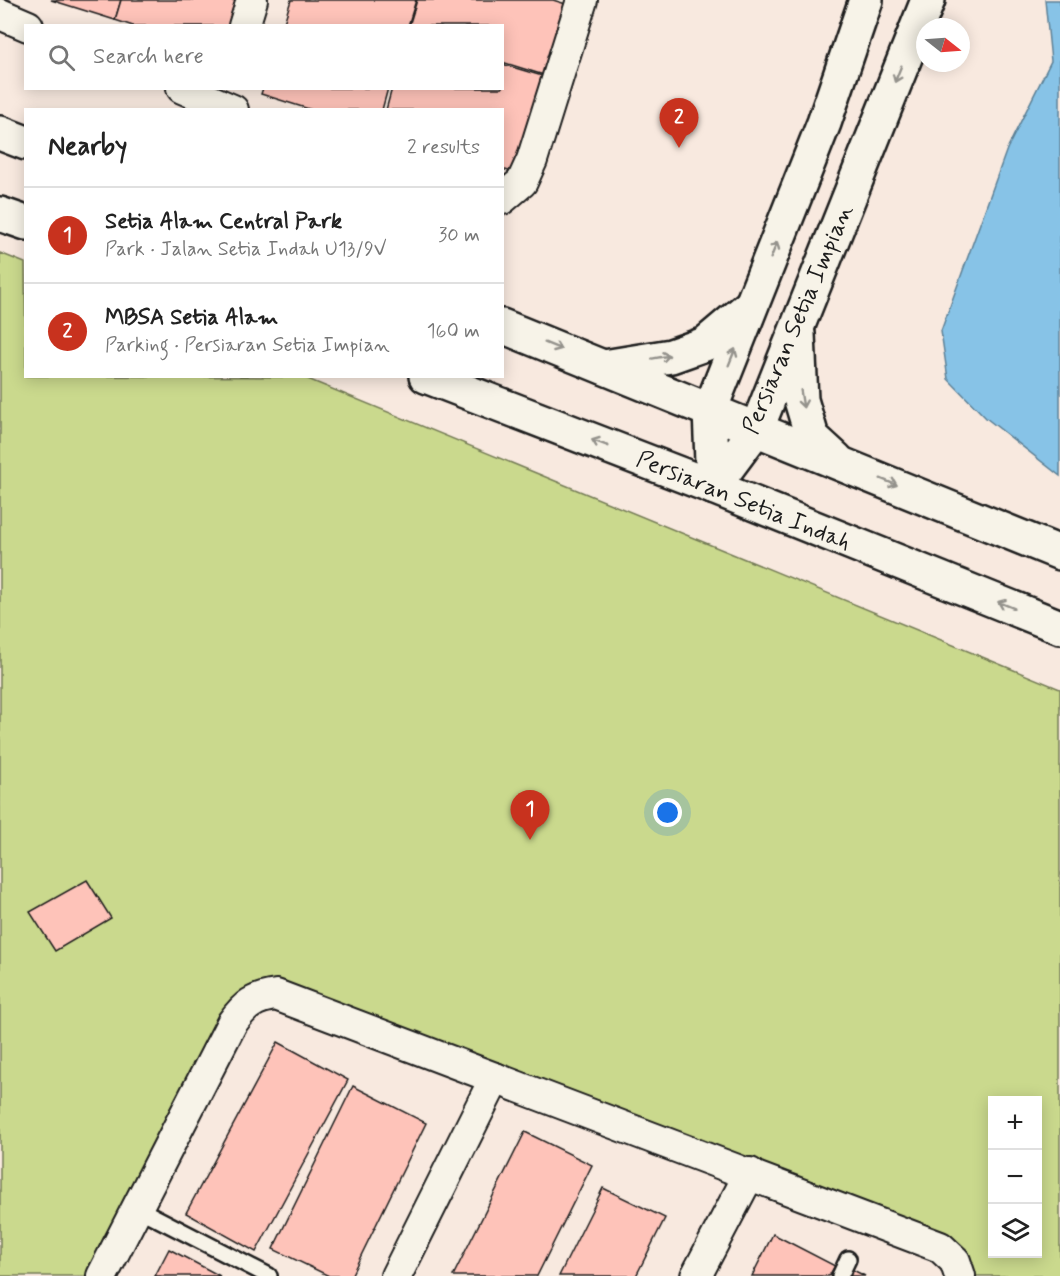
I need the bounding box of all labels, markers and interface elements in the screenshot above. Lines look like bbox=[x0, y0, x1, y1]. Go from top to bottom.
north arrow bbox=[916, 18, 970, 72]
search box bbox=[24, 24, 504, 90]
icon: search bbox=[45, 41, 78, 74]
text: Search here bbox=[93, 43, 204, 71]
one-way arrow bbox=[892, 64, 903, 82]
pin: 2 bbox=[660, 98, 698, 148]
text: Nearby bbox=[48, 130, 127, 164]
text: 2 results bbox=[407, 134, 480, 161]
street label: Persiaran Setia Impian bbox=[736, 200, 861, 439]
text: Setia Alam Central Park bbox=[105, 208, 342, 236]
text: 1 bbox=[63, 222, 72, 249]
text: 30 m bbox=[438, 222, 480, 249]
text: Park · Jalan Setia Indah U13/9V bbox=[105, 236, 387, 263]
one-way arrow bbox=[769, 241, 780, 259]
text: MBSA Setia Alam bbox=[105, 304, 278, 332]
text: 2 bbox=[63, 318, 72, 345]
text: 160 m bbox=[427, 318, 480, 345]
text: Parking · Persiaran Setia Impian bbox=[105, 332, 390, 359]
one-way arrow bbox=[543, 341, 562, 352]
one-way arrow bbox=[727, 348, 738, 367]
one-way arrow bbox=[651, 351, 671, 362]
one-way arrow bbox=[796, 389, 807, 408]
one-way arrow bbox=[591, 437, 610, 448]
street label: Persiaran Setia Indah bbox=[632, 444, 855, 559]
one-way arrow bbox=[879, 477, 897, 488]
one-way arrow bbox=[997, 599, 1015, 610]
pin: 1 bbox=[510, 790, 550, 840]
your location bbox=[653, 798, 682, 827]
map controls bbox=[988, 1096, 1042, 1258]
button: + bbox=[988, 1096, 1042, 1150]
button: − bbox=[988, 1150, 1042, 1204]
button: layers bbox=[988, 1204, 1042, 1258]

